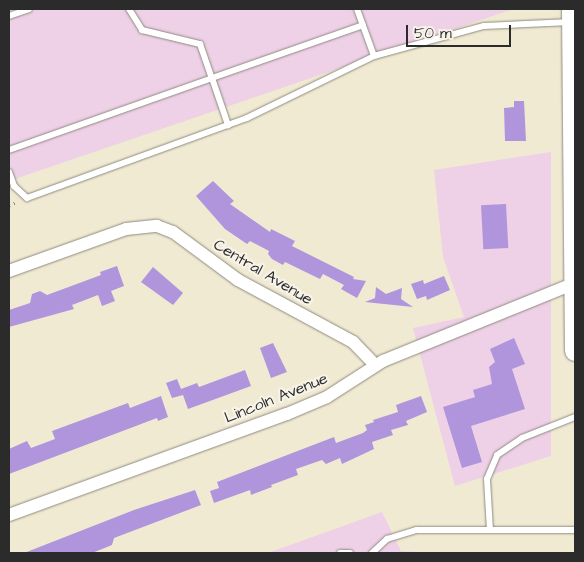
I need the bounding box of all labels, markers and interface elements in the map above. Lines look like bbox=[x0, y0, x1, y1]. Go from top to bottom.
scale bar bbox=[409, 15, 514, 47]
text: 50 m bbox=[414, 23, 452, 44]
street label: Central Avenue bbox=[210, 235, 316, 309]
street label: Lincoln Avenue bbox=[222, 369, 330, 427]

